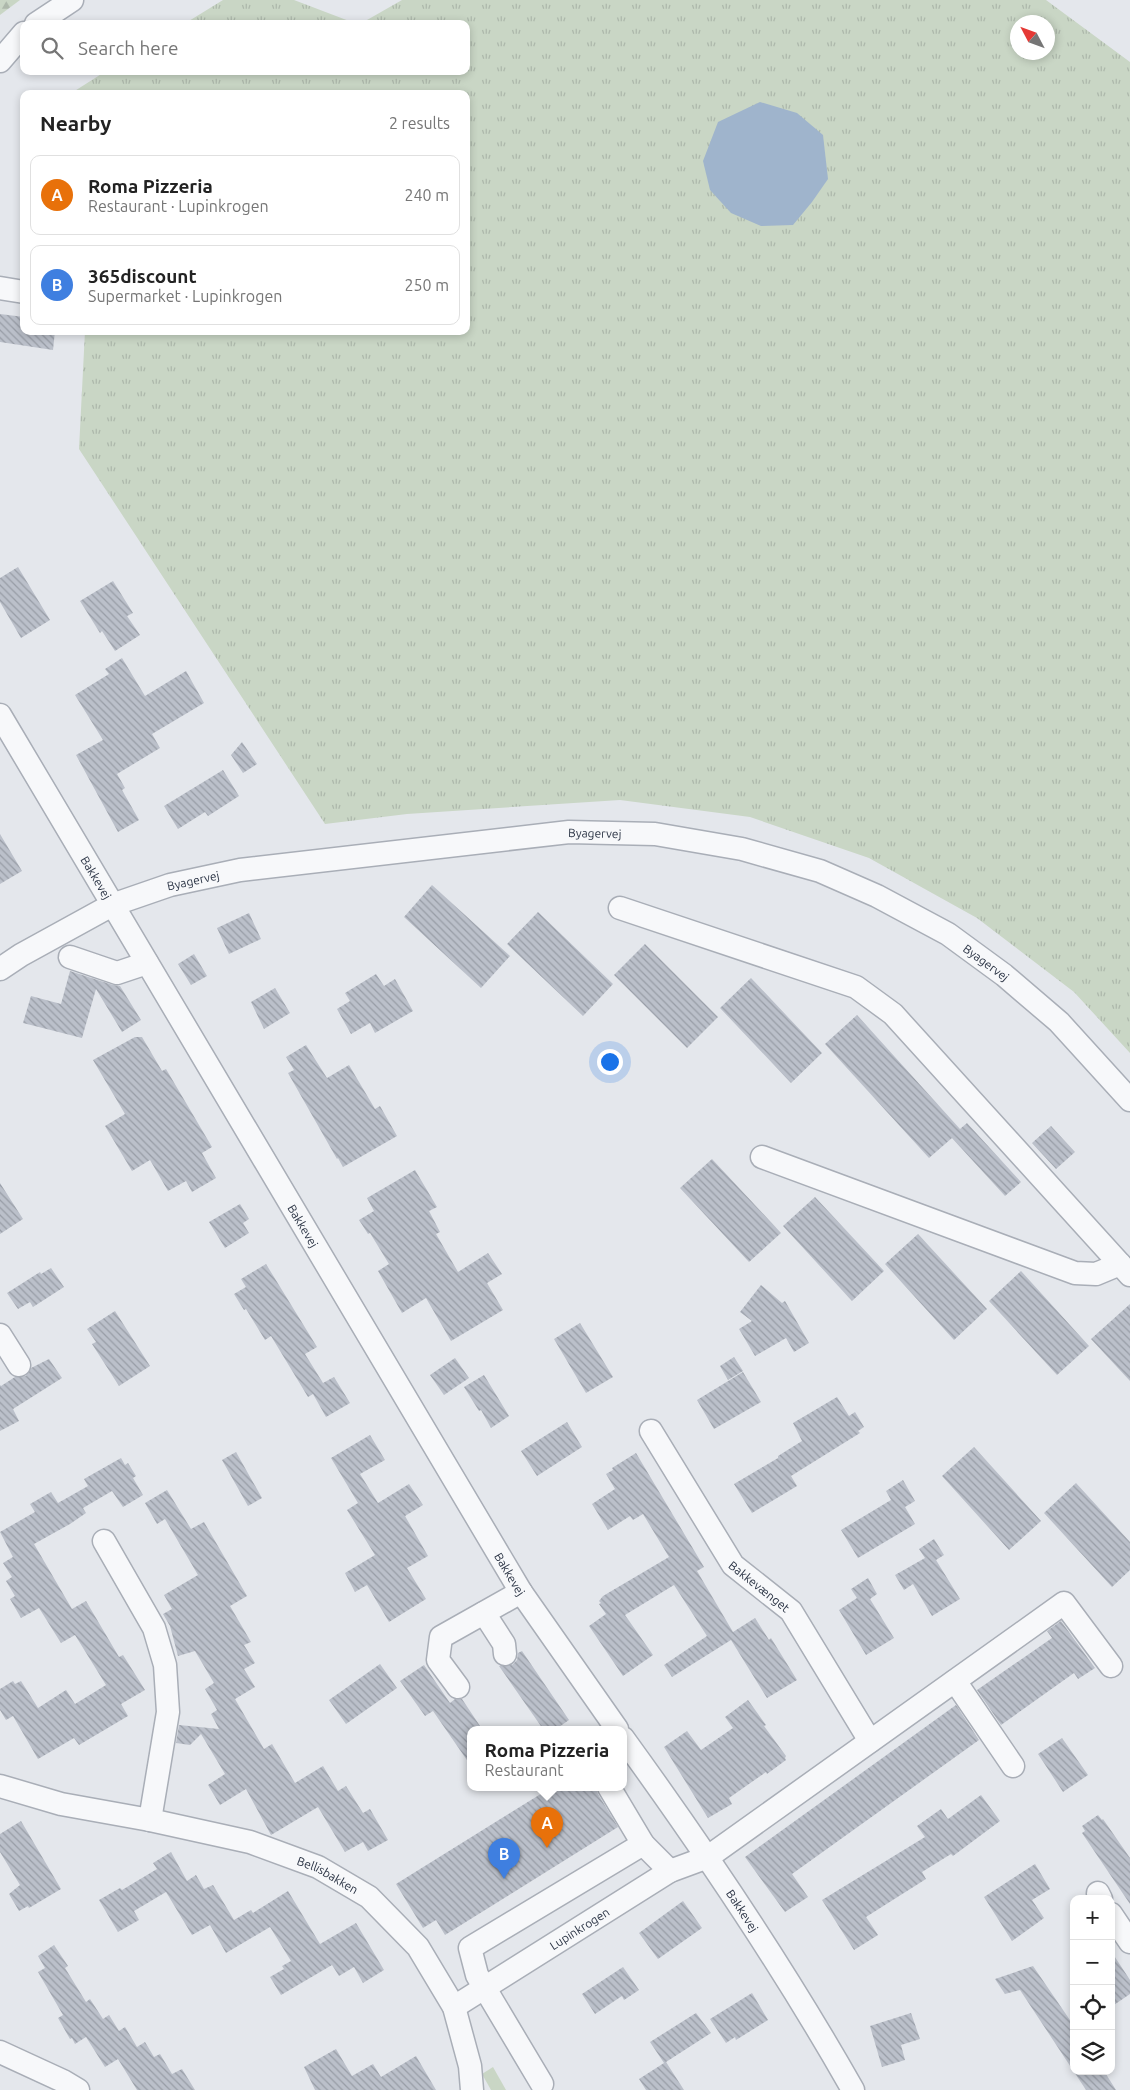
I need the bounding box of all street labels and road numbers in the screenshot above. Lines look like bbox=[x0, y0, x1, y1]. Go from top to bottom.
street label: Byagervej bbox=[568, 825, 622, 840]
street label: Bakkevej bbox=[79, 854, 114, 901]
street label: Byagervej bbox=[166, 868, 221, 892]
street label: Byagervej bbox=[961, 941, 1012, 983]
street label: Bakkevej bbox=[286, 1202, 321, 1250]
street label: Bakkevej bbox=[492, 1550, 528, 1598]
street label: Bakkevænget bbox=[727, 1558, 793, 1614]
street label: Bellisbakken bbox=[296, 1853, 361, 1896]
street label: Bakkevej bbox=[724, 1887, 761, 1934]
street label: Lupinkrogen bbox=[547, 1905, 611, 1952]

